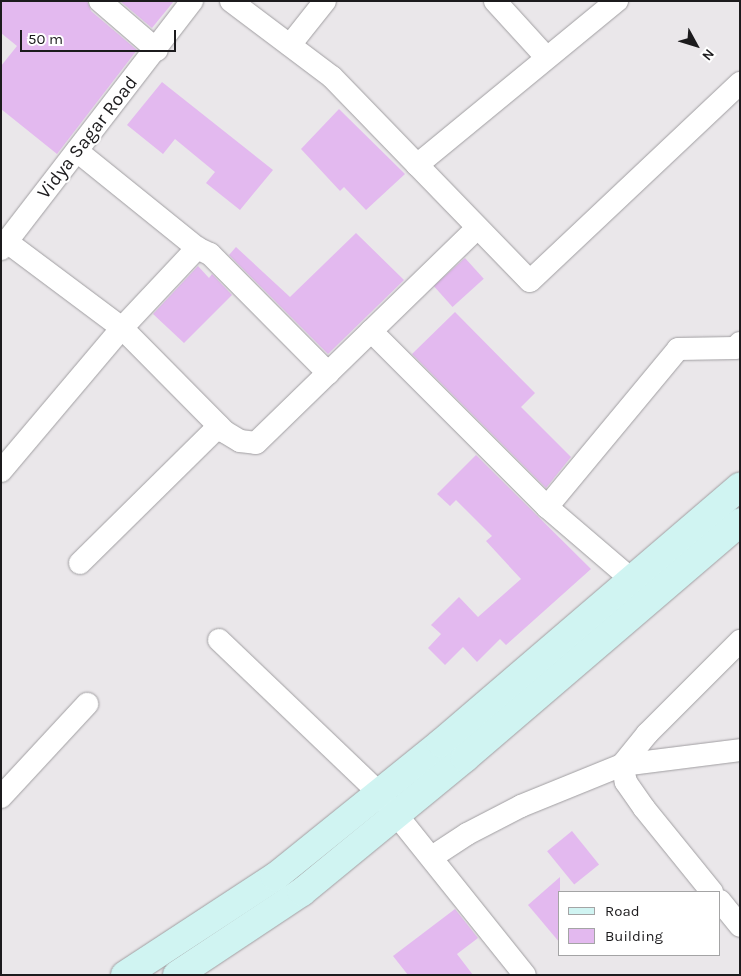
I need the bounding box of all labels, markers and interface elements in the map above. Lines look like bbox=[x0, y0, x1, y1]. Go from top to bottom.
scale bar bbox=[22, 20, 179, 52]
north arrow bbox=[671, 20, 721, 70]
text: 50 m bbox=[28, 30, 63, 48]
text: N bbox=[698, 45, 718, 64]
street label: Vidya Sagar Road bbox=[33, 72, 143, 204]
legend bbox=[558, 891, 721, 956]
text: Road bbox=[605, 902, 640, 920]
text: Building bbox=[605, 927, 663, 945]

